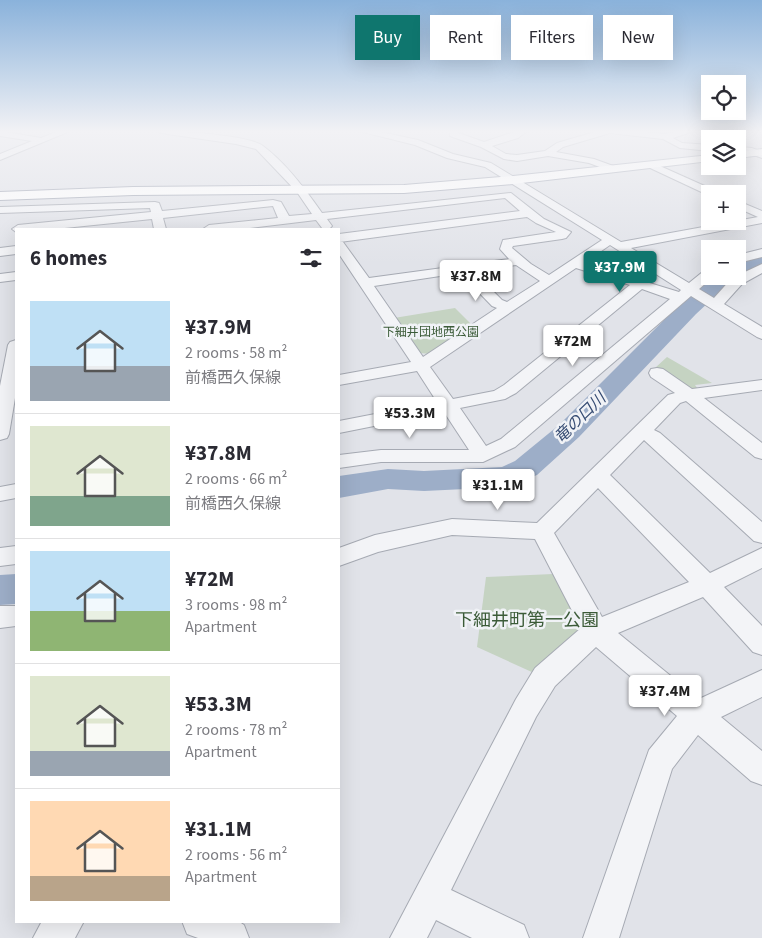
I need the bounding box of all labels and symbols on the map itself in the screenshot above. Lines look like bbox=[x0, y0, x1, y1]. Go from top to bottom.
pin: ¥37.9M bbox=[579, 250, 661, 293]
pin: ¥37.8M bbox=[435, 260, 517, 302]
park label: 下細井団地西公園 bbox=[383, 324, 479, 341]
pin: ¥72M bbox=[543, 324, 603, 367]
water label: 竜の口川 bbox=[549, 386, 612, 448]
pin: ¥53.3M bbox=[369, 396, 451, 439]
pin: ¥31.1M bbox=[457, 468, 539, 511]
park label: 下細井町第一公園 bbox=[455, 608, 599, 633]
pin: ¥37.4M bbox=[624, 674, 706, 717]

